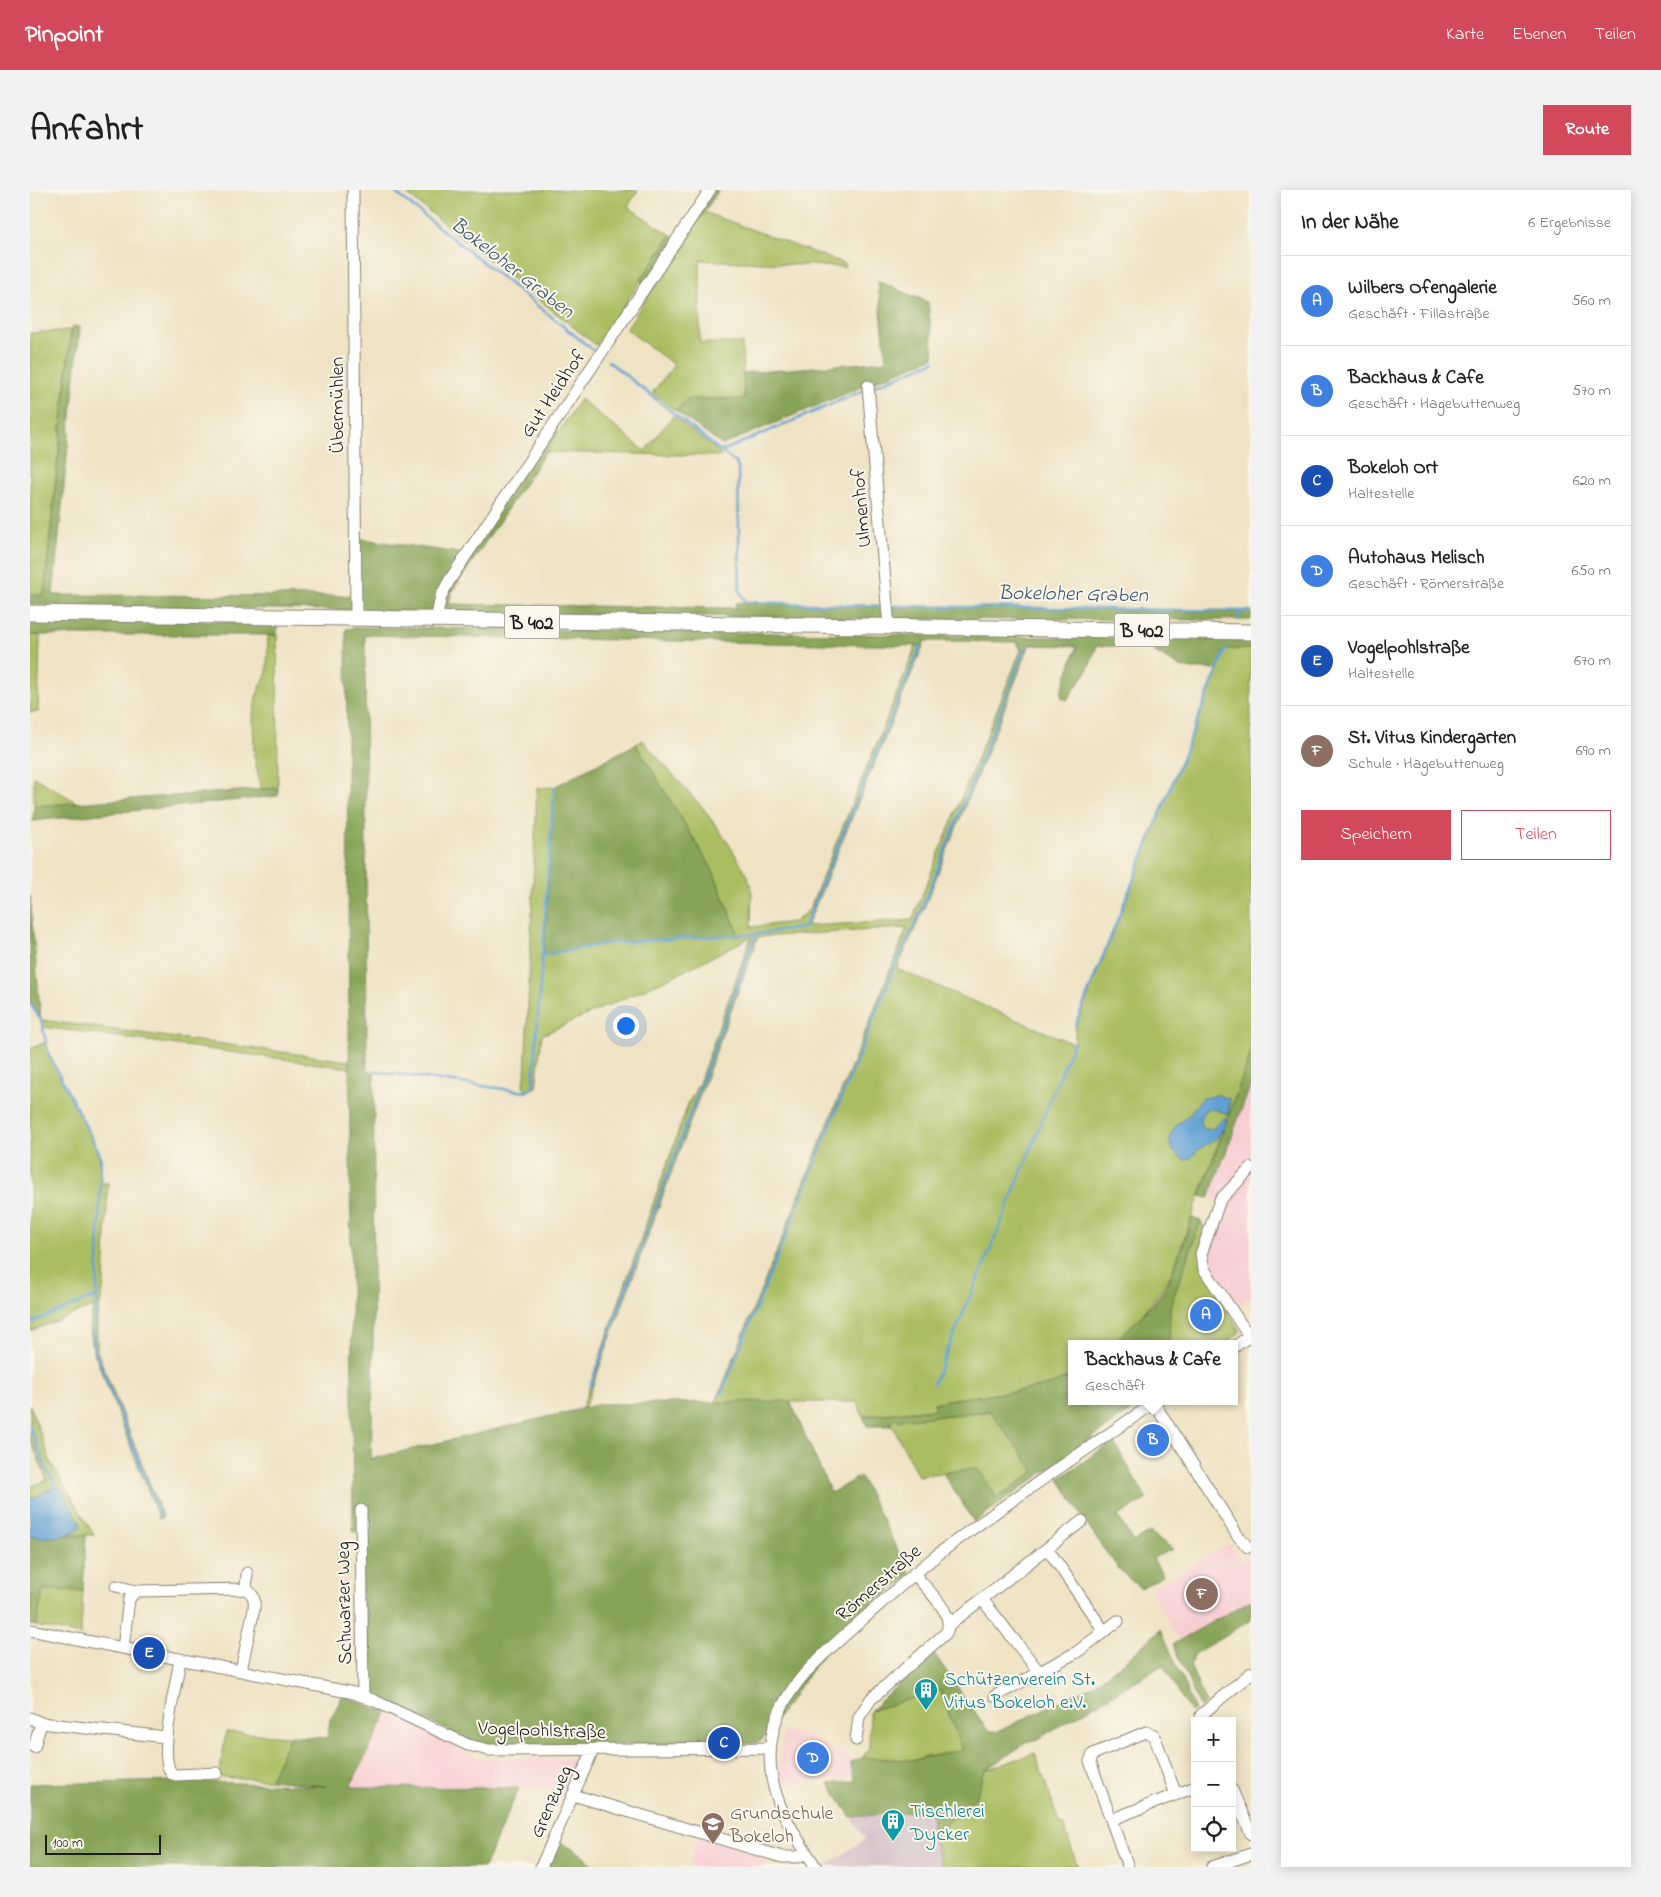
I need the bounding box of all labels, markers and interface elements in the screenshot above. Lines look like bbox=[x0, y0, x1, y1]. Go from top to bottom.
text: Pinpoint bbox=[25, 18, 103, 53]
text: Karte bbox=[1446, 22, 1484, 48]
text: Ebenen bbox=[1512, 22, 1566, 48]
text: Teilen bbox=[1594, 22, 1636, 48]
text: Anfahrt bbox=[30, 105, 143, 156]
button: Route bbox=[1543, 105, 1631, 155]
text: In der Nähe bbox=[1301, 208, 1399, 238]
water label: Bokeloher Graben bbox=[443, 211, 581, 327]
text: 6 Ergebnisse bbox=[1528, 211, 1611, 235]
text: Wilbers Ofengalerie bbox=[1348, 275, 1497, 302]
text: A bbox=[1312, 289, 1322, 313]
text: 560 m bbox=[1571, 289, 1611, 313]
text: Geschäft · Fillastraße bbox=[1348, 302, 1490, 326]
street label: Gut Heidhof bbox=[514, 344, 595, 444]
street label: Übermühlen bbox=[324, 356, 353, 453]
text: Backhaus & Cafe bbox=[1348, 365, 1484, 392]
text: B bbox=[1312, 379, 1322, 403]
text: 570 m bbox=[1572, 379, 1611, 403]
text: Geschäft · Hagebuttenweg bbox=[1348, 392, 1520, 416]
text: Bokeloh Ort bbox=[1348, 455, 1438, 482]
street label: Ulmenhof bbox=[845, 466, 880, 549]
text: C bbox=[1313, 469, 1321, 493]
text: 620 m bbox=[1573, 469, 1611, 493]
text: Haltestelle bbox=[1348, 482, 1414, 506]
text: Autohaus Melisch bbox=[1348, 545, 1485, 572]
text: D bbox=[1311, 559, 1323, 583]
text: 650 m bbox=[1571, 559, 1611, 583]
text: Geschäft · Römerstraße bbox=[1348, 572, 1504, 596]
water label: Bokeloher Graben bbox=[998, 579, 1149, 611]
road number: B 402 bbox=[504, 606, 560, 638]
road number: B 402 bbox=[1114, 614, 1170, 646]
text: Vogelpohlstraße bbox=[1348, 635, 1470, 662]
text: E bbox=[1312, 649, 1322, 673]
text: 670 m bbox=[1574, 649, 1611, 673]
text: Haltestelle bbox=[1348, 662, 1414, 686]
text: St. Vitus Kindergarten bbox=[1348, 725, 1516, 752]
text: F bbox=[1312, 739, 1322, 763]
text: 690 m bbox=[1576, 739, 1611, 763]
text: Schule · Hagebuttenweg bbox=[1348, 752, 1504, 776]
button: Speichern bbox=[1301, 810, 1451, 860]
button: Teilen bbox=[1461, 810, 1611, 860]
your location bbox=[613, 1013, 639, 1039]
pin: A bbox=[1190, 1296, 1222, 1334]
popup bbox=[1068, 1340, 1238, 1405]
text: Backhaus & Cafe bbox=[1085, 1347, 1221, 1374]
text: Geschäft bbox=[1085, 1374, 1145, 1398]
pin: B bbox=[1137, 1421, 1169, 1459]
street label: Römerstraße bbox=[830, 1538, 929, 1629]
street label: Schwarzer Weg bbox=[330, 1541, 362, 1665]
pin: F bbox=[1186, 1575, 1218, 1613]
pin: E bbox=[133, 1634, 165, 1672]
place label: Schützenverein St. Vitus Bokeloh e.V. bbox=[943, 1666, 1095, 1718]
building icon: Schützenverein St. Vitus Bokeloh e.V. bbox=[913, 1677, 939, 1711]
street label: Vogelpohlstraße bbox=[476, 1715, 606, 1749]
map controls bbox=[1191, 1717, 1236, 1852]
button: + bbox=[1191, 1717, 1236, 1762]
pin: C bbox=[708, 1724, 740, 1762]
pin: D bbox=[797, 1739, 829, 1777]
street label: Grenzweg bbox=[523, 1761, 582, 1844]
button: − bbox=[1191, 1762, 1236, 1807]
place label: Tischlerei Dycker bbox=[909, 1798, 985, 1850]
place label: Grundschule Bokeloh bbox=[729, 1800, 834, 1852]
button: locate bbox=[1191, 1807, 1236, 1852]
building icon: Tischlerei Dycker bbox=[880, 1808, 906, 1842]
school or university icon: Grundschule Bokeloh bbox=[700, 1811, 726, 1845]
scale bar bbox=[45, 1832, 161, 1855]
text: 100 m bbox=[52, 1833, 83, 1854]

